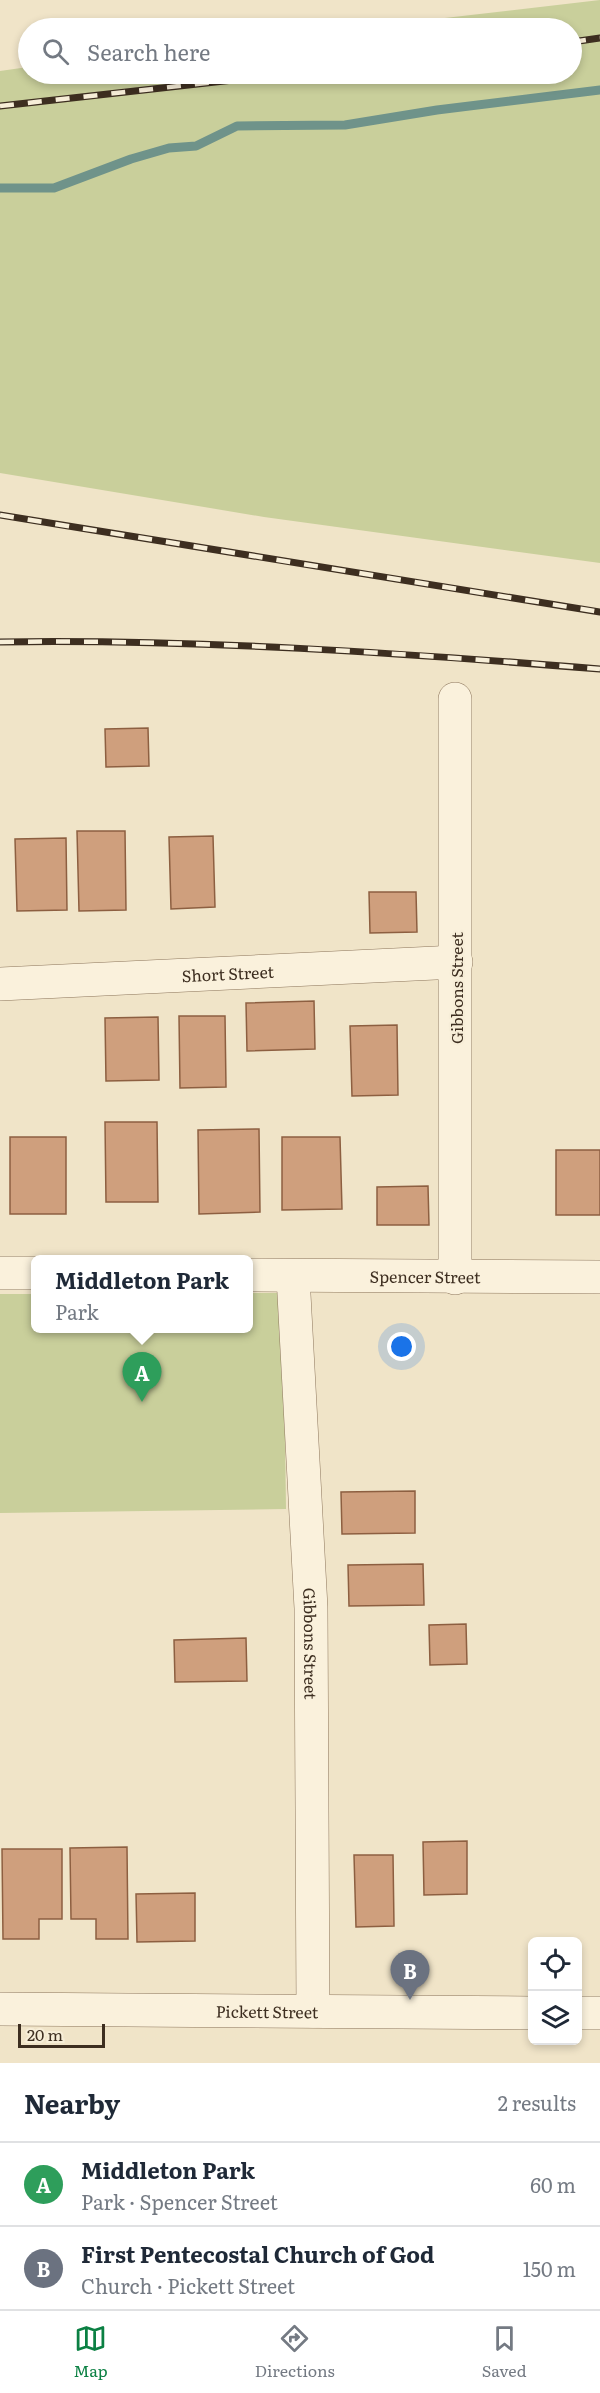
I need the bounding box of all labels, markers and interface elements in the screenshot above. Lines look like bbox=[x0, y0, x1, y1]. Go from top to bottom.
search box bbox=[18, 18, 582, 84]
icon: search bbox=[39, 35, 72, 68]
text: Search here bbox=[87, 35, 210, 68]
street label: Gibbons Street bbox=[444, 932, 468, 1044]
street label: Short Street bbox=[181, 959, 275, 987]
popup bbox=[31, 1255, 253, 1333]
text: Middleton Park bbox=[55, 1263, 229, 1296]
street label: Spencer Street bbox=[370, 1264, 481, 1288]
text: Park bbox=[55, 1296, 99, 1326]
your location bbox=[387, 1332, 416, 1361]
pin: A bbox=[122, 1352, 162, 1402]
street label: Gibbons Street bbox=[298, 1587, 323, 1700]
map controls bbox=[528, 1937, 582, 2045]
button: locate bbox=[528, 1937, 582, 1991]
pin: B bbox=[390, 1950, 430, 2000]
button: layers bbox=[528, 1991, 582, 2045]
street label: Pickett Street bbox=[216, 1999, 319, 2023]
scale bar bbox=[18, 2021, 105, 2048]
text: 20 m bbox=[27, 2022, 63, 2046]
text: Nearby bbox=[24, 2083, 120, 2122]
text: 2 results bbox=[498, 2087, 576, 2117]
text: Middleton Park bbox=[81, 2153, 255, 2186]
text: A bbox=[36, 2169, 51, 2199]
text: 60 m bbox=[530, 2169, 576, 2199]
text: Park · Spencer Street bbox=[81, 2186, 278, 2216]
text: First Pentecostal Church of God bbox=[81, 2237, 435, 2270]
text: B bbox=[37, 2253, 50, 2283]
text: 150 m bbox=[523, 2253, 576, 2283]
text: Church · Pickett Street bbox=[81, 2270, 295, 2300]
tab: Map bbox=[74, 2322, 108, 2382]
tab: Directions bbox=[255, 2322, 335, 2382]
tab: Saved bbox=[482, 2322, 526, 2382]

